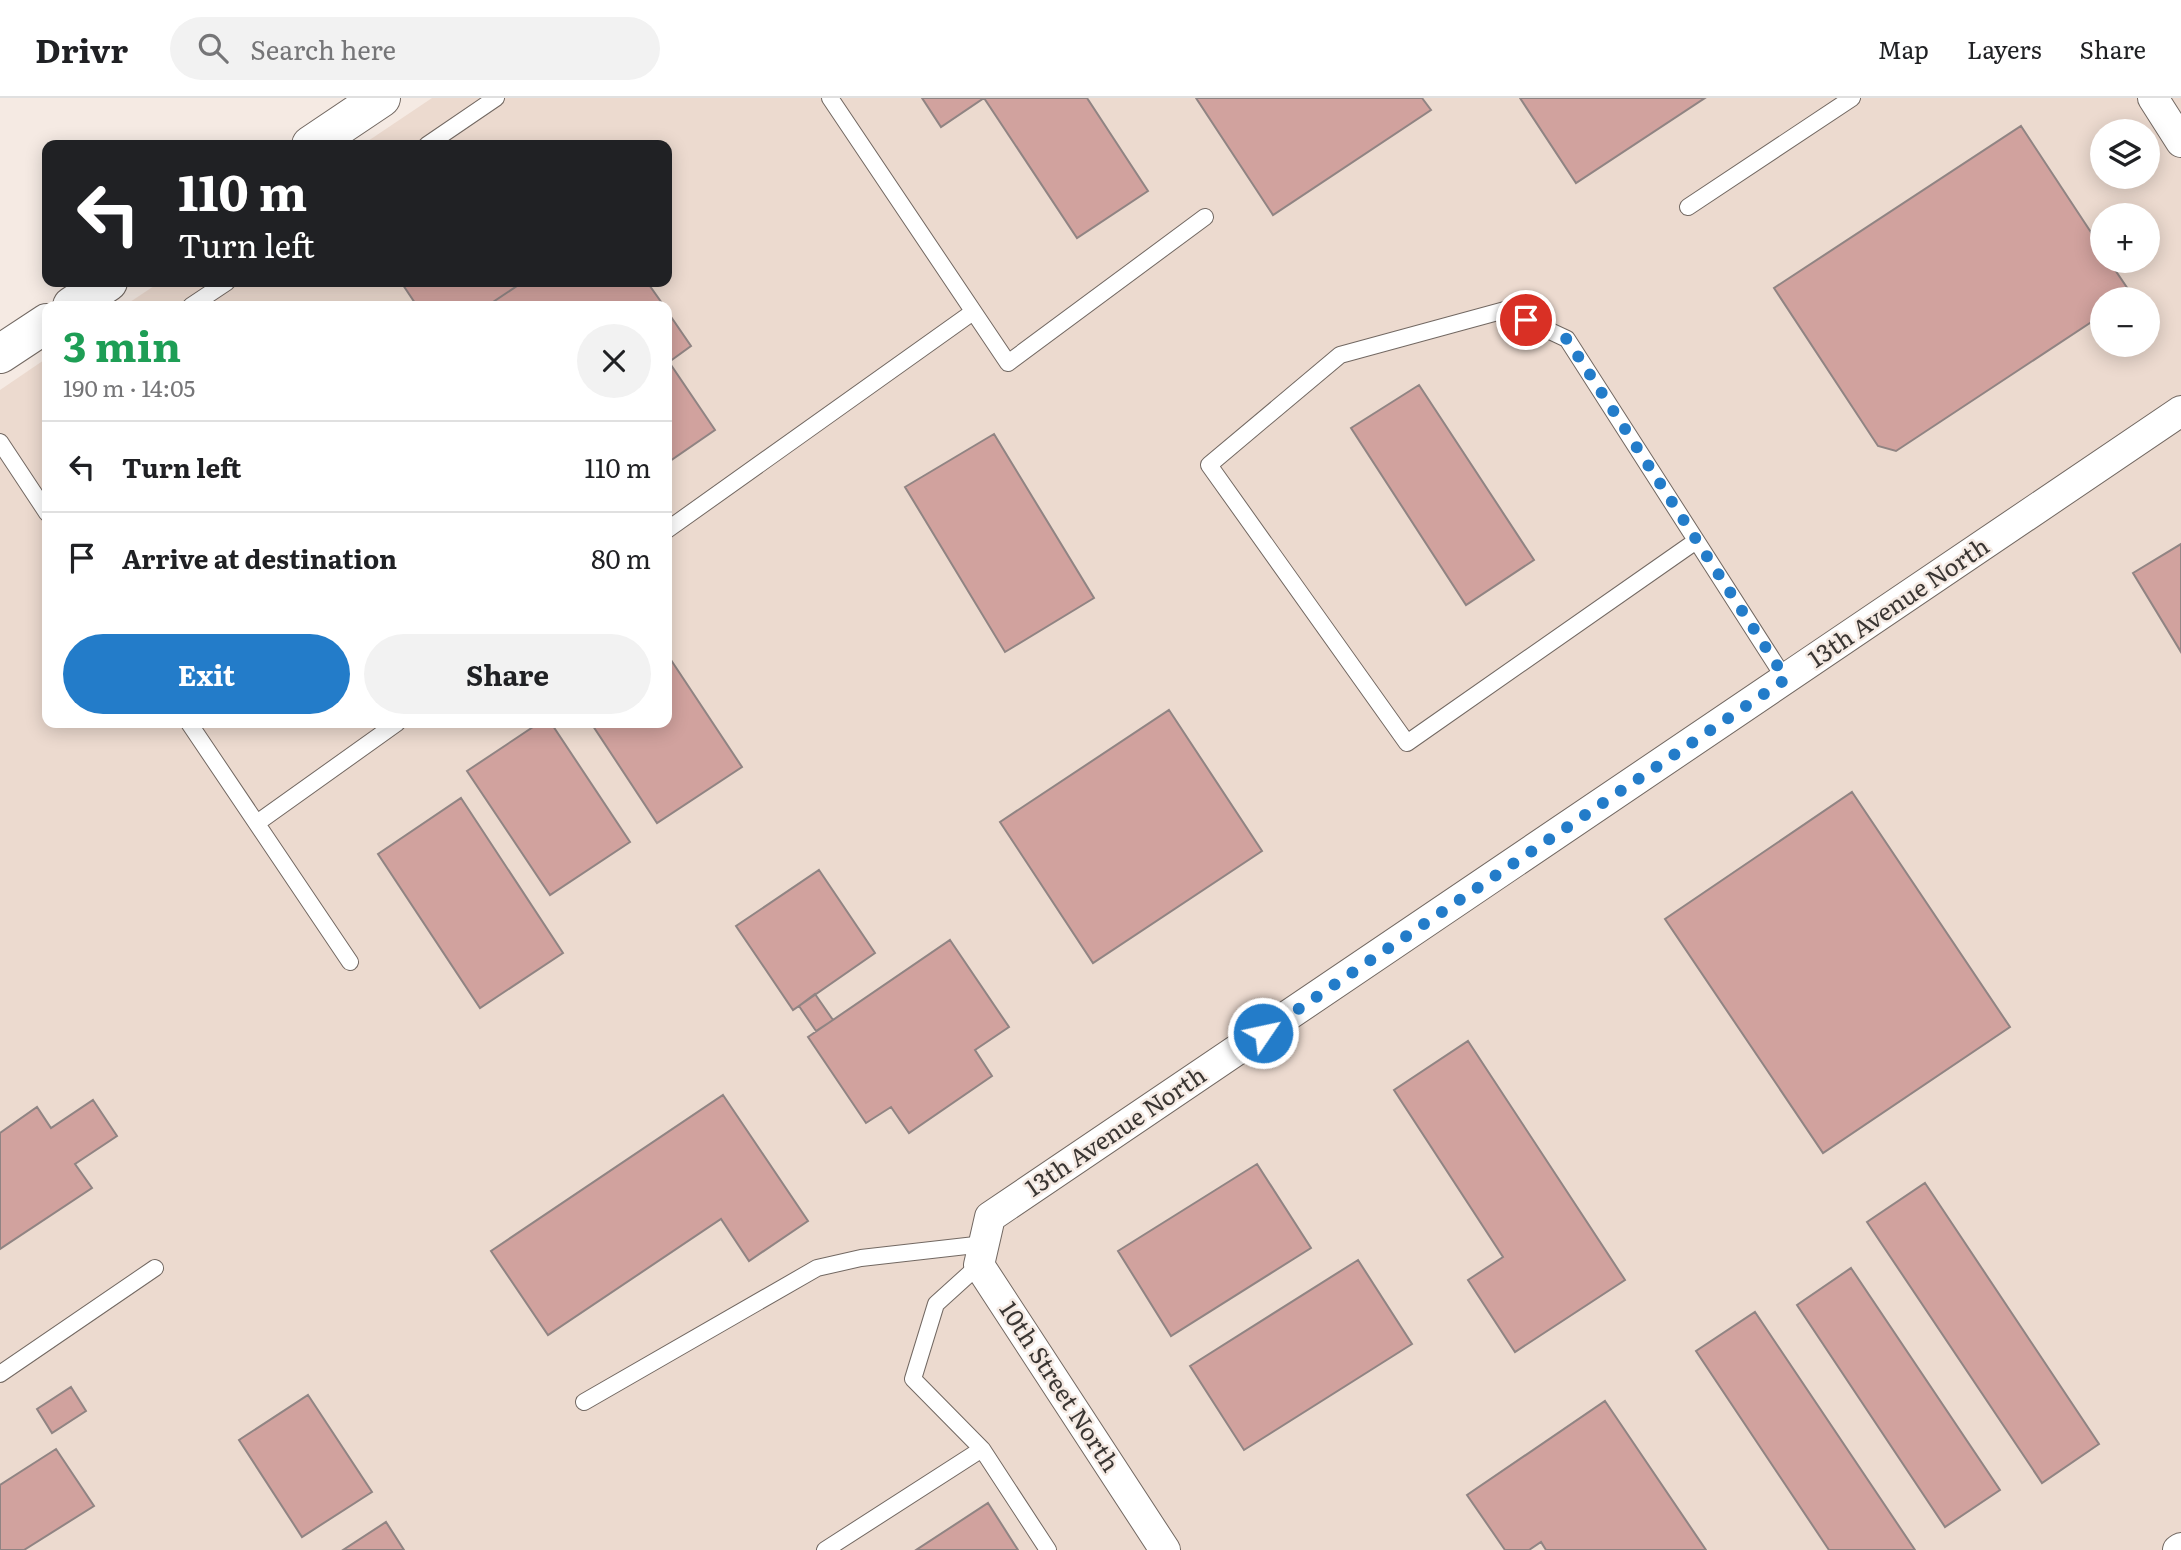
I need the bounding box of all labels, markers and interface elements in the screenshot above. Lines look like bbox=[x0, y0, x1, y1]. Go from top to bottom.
search box bbox=[170, 17, 660, 80]
text: Drivr bbox=[35, 24, 128, 73]
icon: search bbox=[194, 29, 232, 67]
text: Search here bbox=[250, 29, 396, 68]
text: Map bbox=[1878, 31, 1929, 66]
text: Layers bbox=[1967, 31, 2041, 66]
text: Share bbox=[2079, 31, 2146, 66]
map controls bbox=[2090, 119, 2160, 357]
button: layers bbox=[2090, 119, 2160, 189]
text: 110 m bbox=[178, 153, 307, 226]
icon: left bbox=[63, 168, 154, 259]
button: + bbox=[2090, 203, 2160, 273]
text: Turn left bbox=[178, 220, 315, 268]
button: − bbox=[2090, 287, 2160, 357]
pin bbox=[1496, 290, 1556, 350]
icon: arrive bbox=[1507, 301, 1545, 339]
text: 3 min bbox=[63, 313, 181, 375]
button: close bbox=[577, 324, 651, 398]
text: 190 m · 14:05 bbox=[63, 370, 195, 404]
text: Turn left bbox=[122, 447, 241, 486]
text: 110 m bbox=[584, 447, 651, 486]
icon: left bbox=[63, 448, 101, 486]
street label: 13th Avenue North bbox=[1800, 527, 1995, 675]
text: Arrive at destination bbox=[122, 538, 397, 577]
text: 80 m bbox=[591, 538, 651, 577]
icon: arrive bbox=[63, 539, 101, 577]
button: Exit bbox=[63, 634, 350, 714]
button: Share bbox=[364, 634, 651, 714]
position arrow bbox=[1226, 996, 1300, 1070]
street label: 13th Avenue North bbox=[1017, 1056, 1212, 1204]
street label: 10th Street North bbox=[993, 1293, 1130, 1478]

